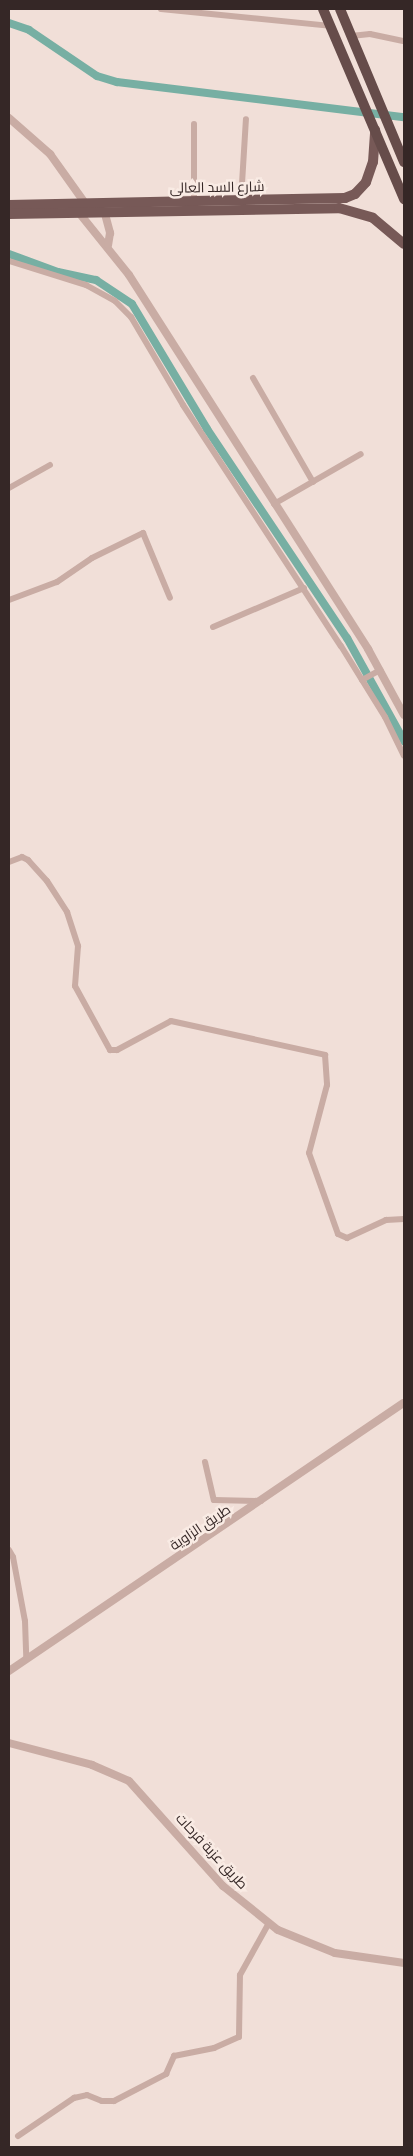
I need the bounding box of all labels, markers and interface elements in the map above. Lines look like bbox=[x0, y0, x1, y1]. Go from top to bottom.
street label: شارع السد العالى bbox=[169, 178, 265, 196]
street label: طريق الزاوية bbox=[166, 1501, 234, 1553]
street label: طريق عزبة فرحات bbox=[173, 1810, 251, 1892]

